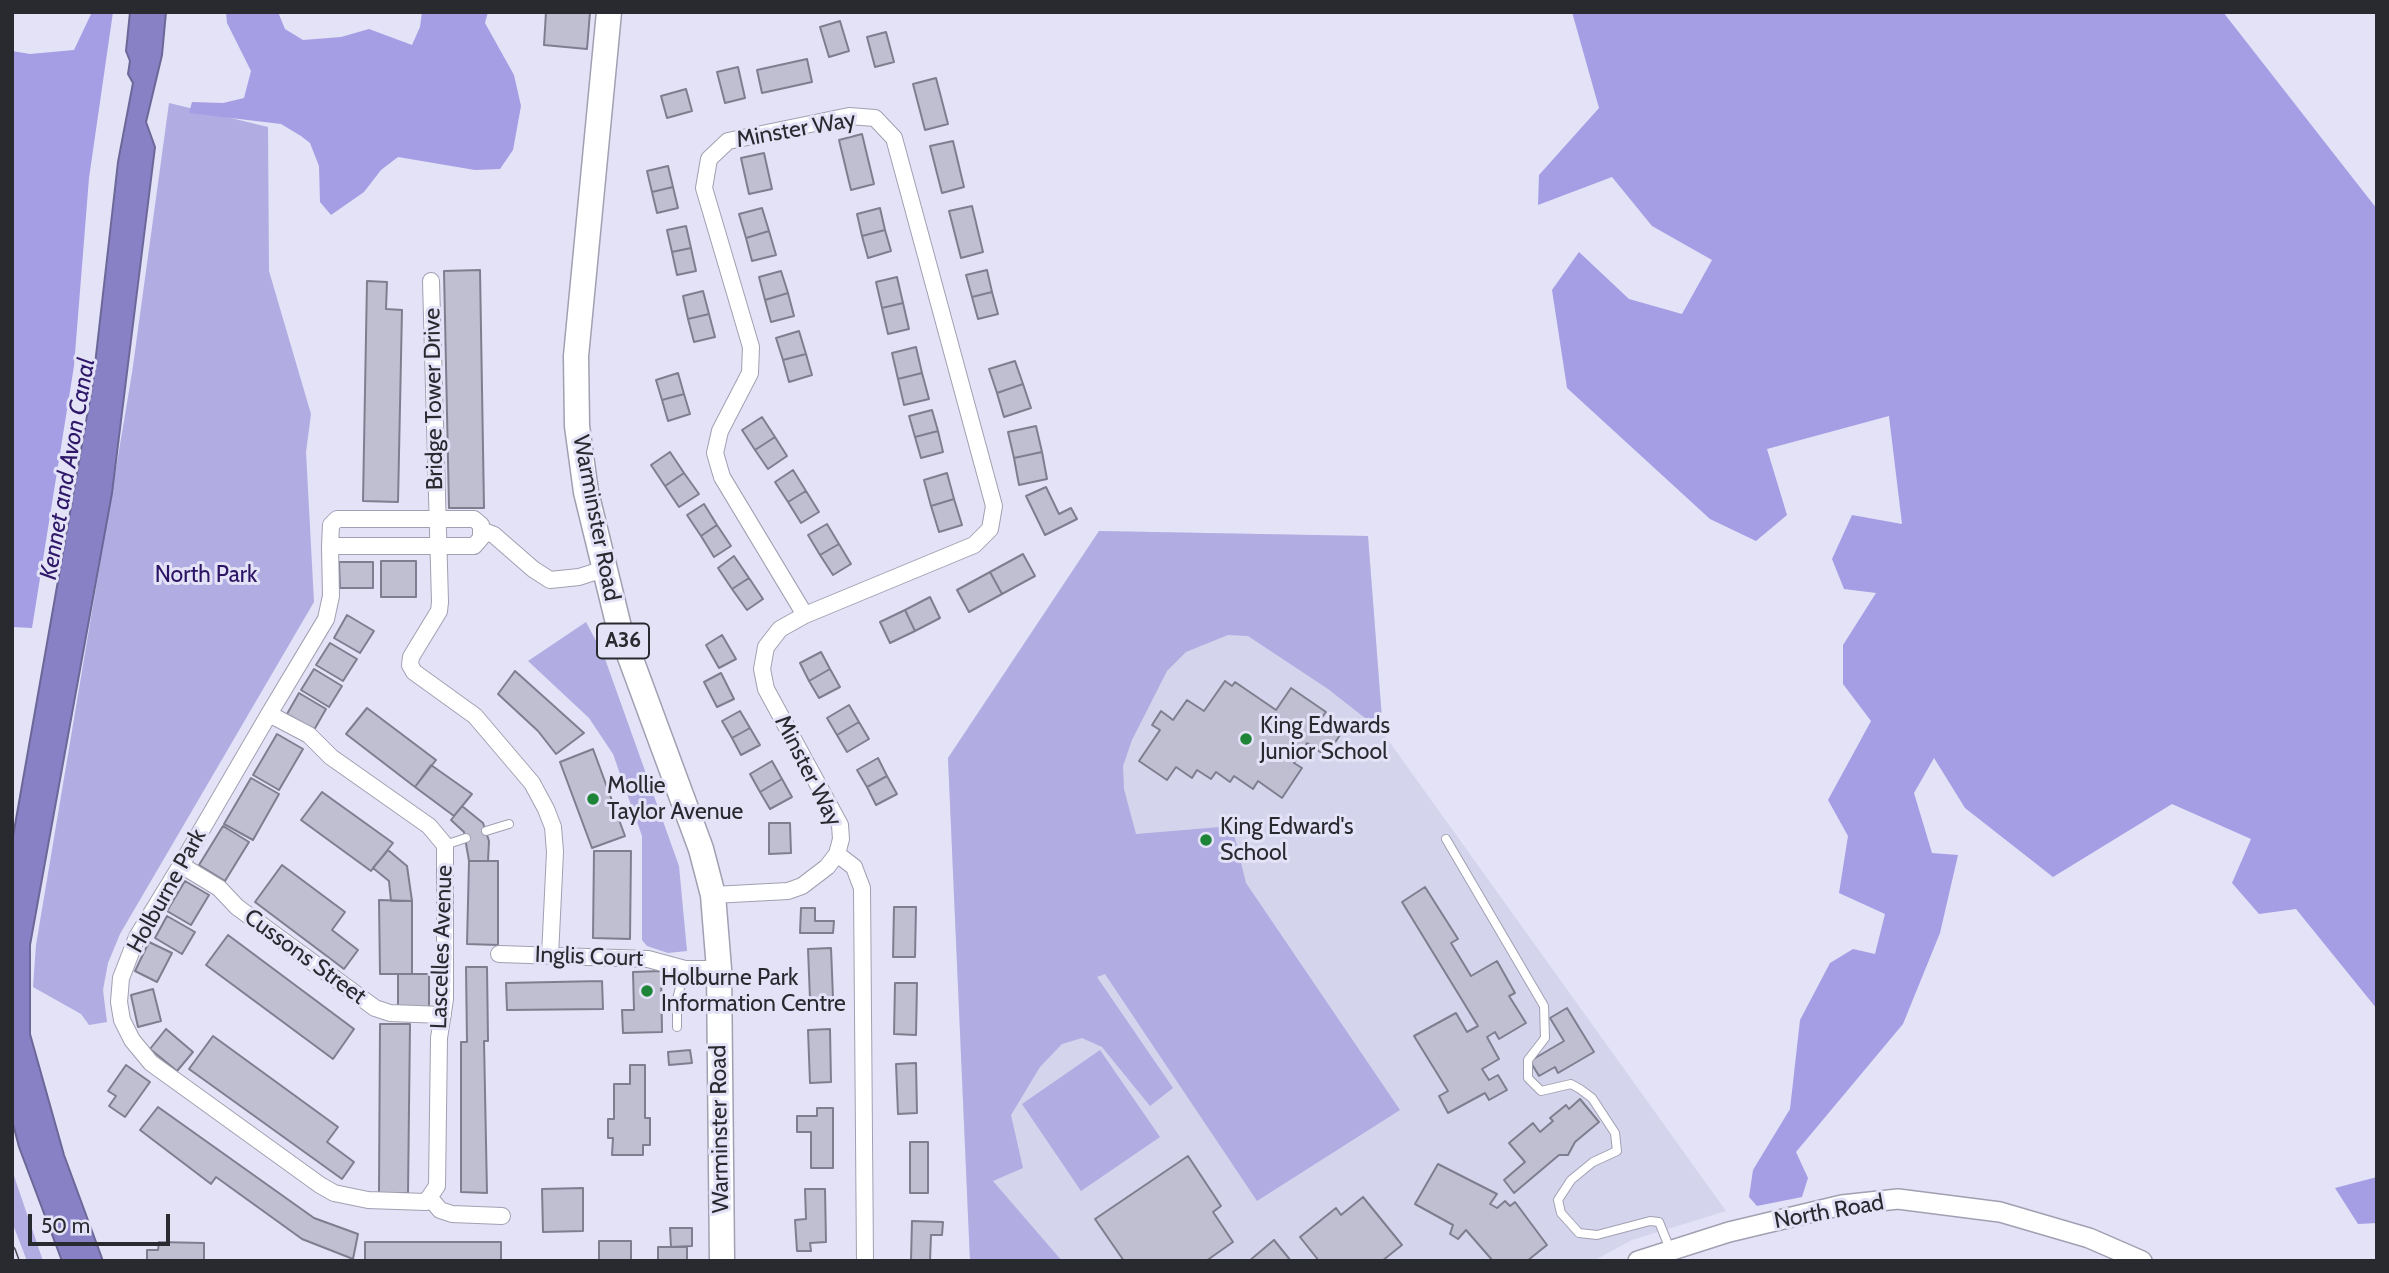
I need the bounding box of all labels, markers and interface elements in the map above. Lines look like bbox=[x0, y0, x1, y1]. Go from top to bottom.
street label: Minster Way bbox=[734, 106, 858, 154]
street label: Bridge Tower Drive bbox=[419, 308, 449, 490]
water label: Kennet and Avon Canal bbox=[34, 356, 102, 582]
street label: Warminster Road bbox=[566, 433, 626, 603]
park label: North Park bbox=[155, 561, 257, 589]
road number: A36 bbox=[597, 624, 649, 658]
street label: Minster Way bbox=[768, 711, 848, 831]
place label: King Edwards Junior School bbox=[1260, 712, 1390, 766]
marker: King Edwards Junior School bbox=[1238, 731, 1254, 747]
place label: Mollie Taylor Avenue bbox=[607, 772, 743, 826]
marker: Mollie Taylor Avenue bbox=[585, 791, 601, 807]
place label: King Edward's School bbox=[1220, 813, 1354, 867]
street label: Holburne Park bbox=[122, 824, 212, 958]
marker: King Edward's School bbox=[1198, 832, 1214, 848]
street label: Lascelles Avenue bbox=[425, 864, 459, 1030]
street label: Cussons Street bbox=[239, 903, 371, 1011]
street label: Inglis Court bbox=[534, 941, 644, 973]
place label: Holburne Park Information Centre bbox=[661, 964, 846, 1018]
marker: Holburne Park Information Centre bbox=[639, 983, 655, 999]
street label: Warminster Road bbox=[705, 1045, 735, 1213]
street label: North Road bbox=[1772, 1189, 1886, 1235]
scale bar bbox=[32, 1200, 173, 1244]
text: 50 m bbox=[41, 1213, 90, 1238]

